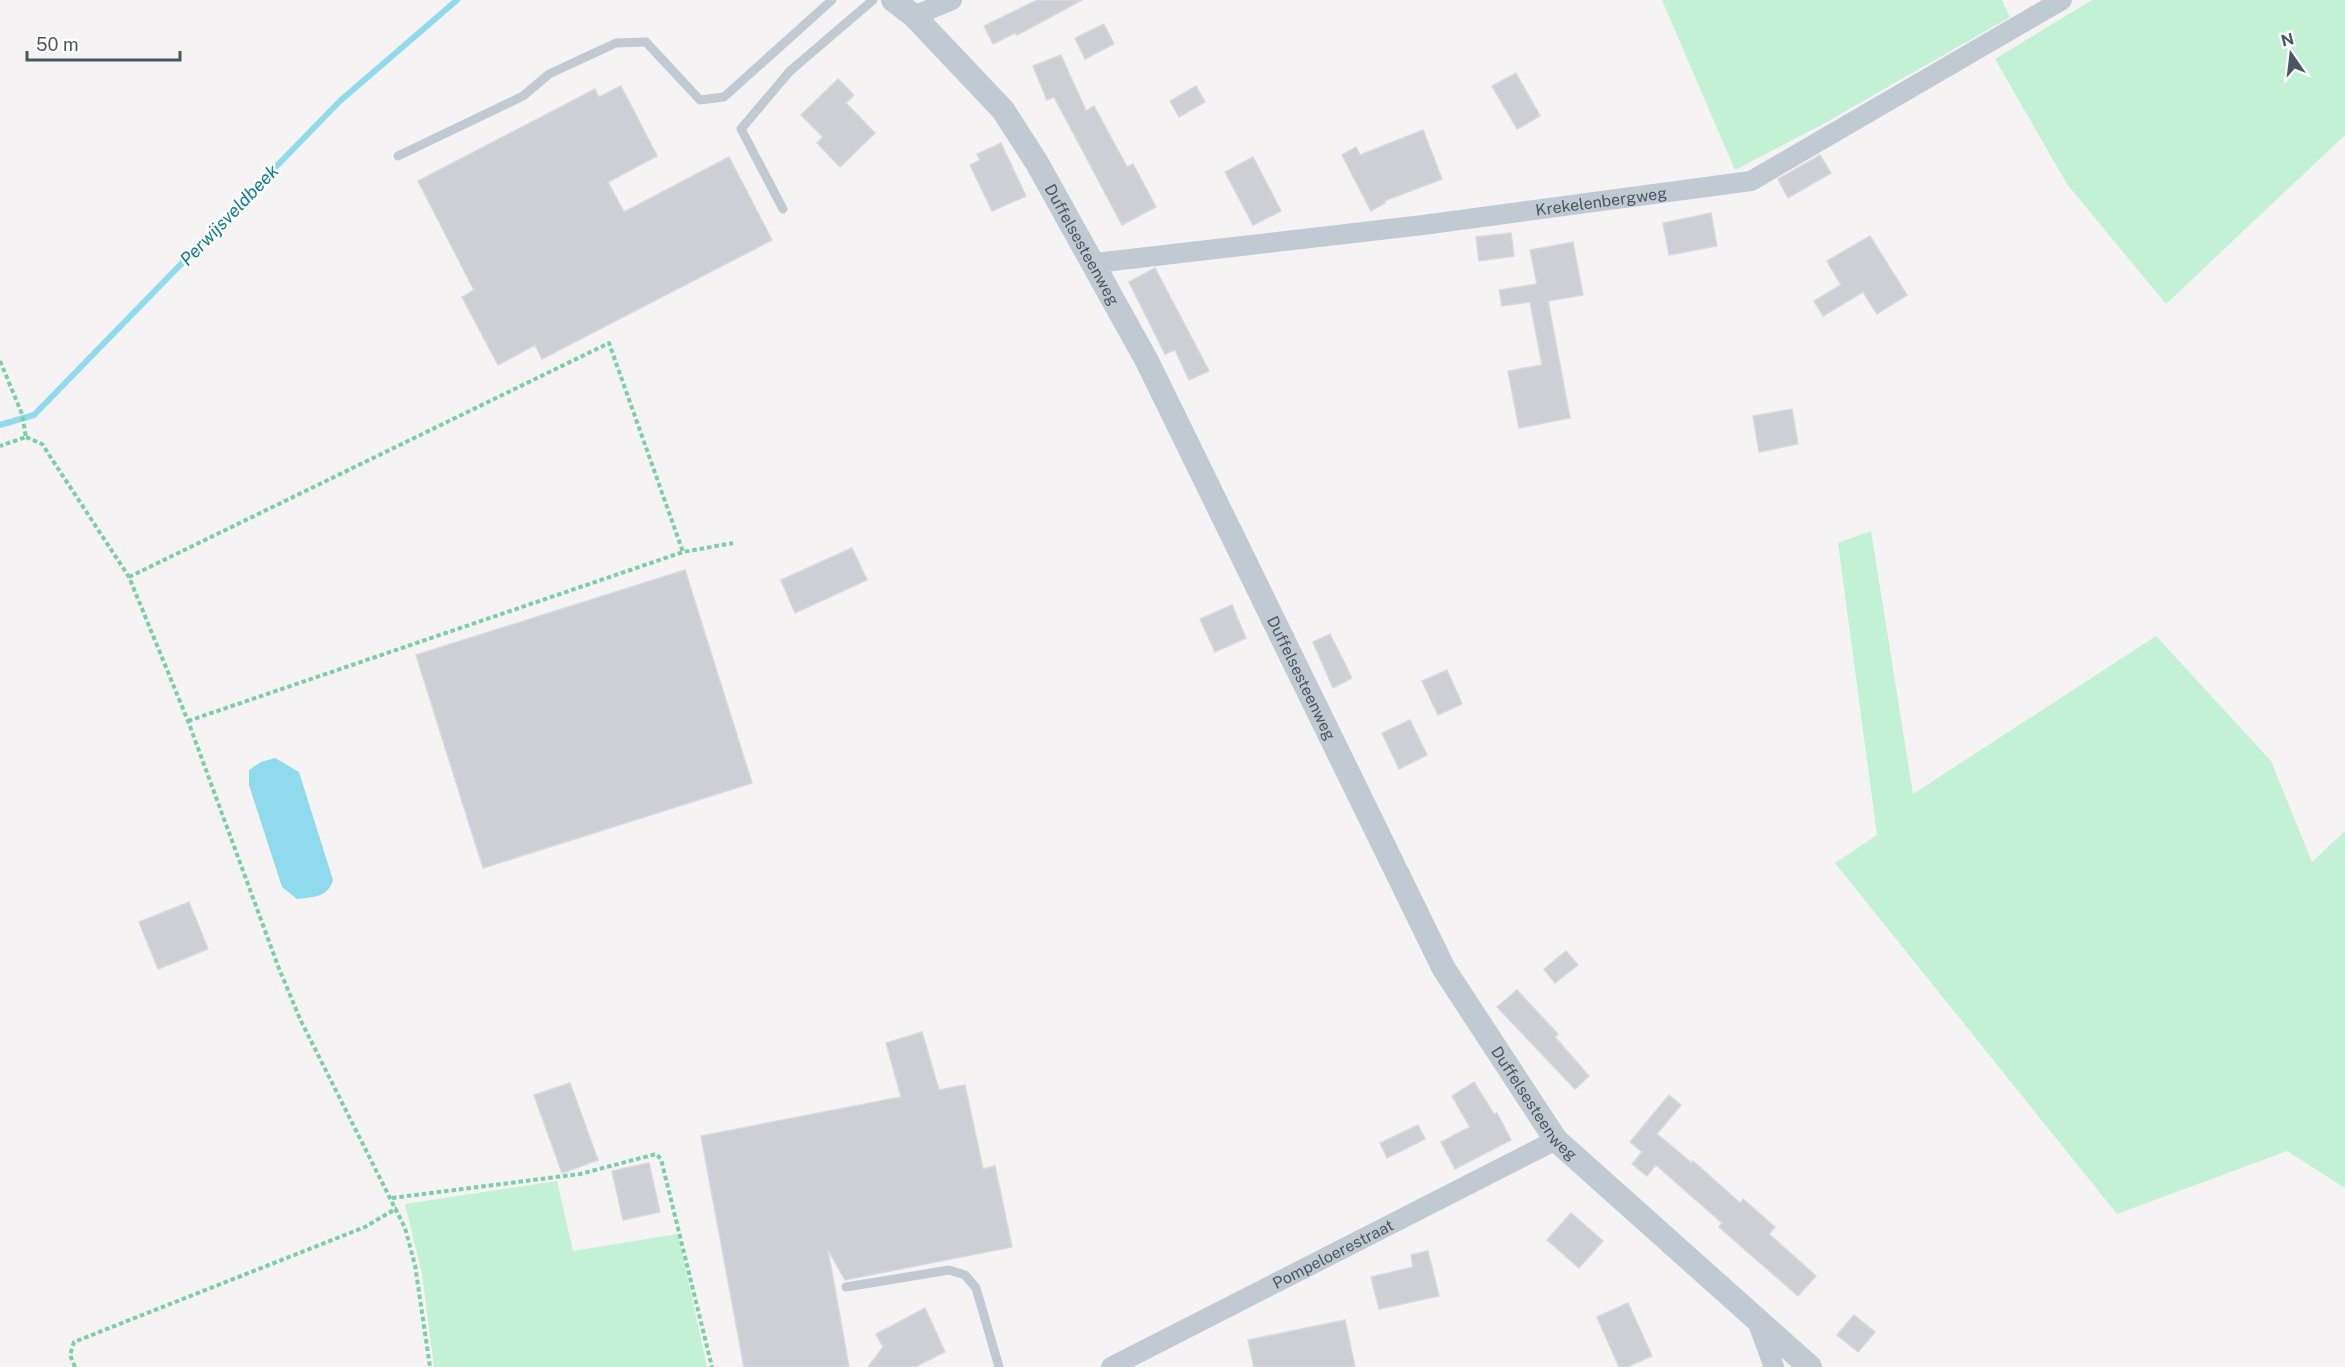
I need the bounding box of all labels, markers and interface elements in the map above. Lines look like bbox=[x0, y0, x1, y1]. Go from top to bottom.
scale bar bbox=[27, 24, 180, 62]
north arrow bbox=[2261, 24, 2321, 84]
text: N bbox=[2279, 29, 2296, 51]
text: 50 m bbox=[36, 34, 79, 55]
water label: Perwijsveldbeek bbox=[175, 160, 283, 270]
street label: Duffelsesteenweg bbox=[1041, 180, 1124, 308]
street label: Krekelenbergweg bbox=[1534, 183, 1668, 219]
street label: Duffelsesteenweg bbox=[1263, 613, 1340, 743]
street label: Duffelsesteenweg bbox=[1488, 1043, 1581, 1164]
street label: Pompeloerestraat bbox=[1269, 1215, 1396, 1293]

